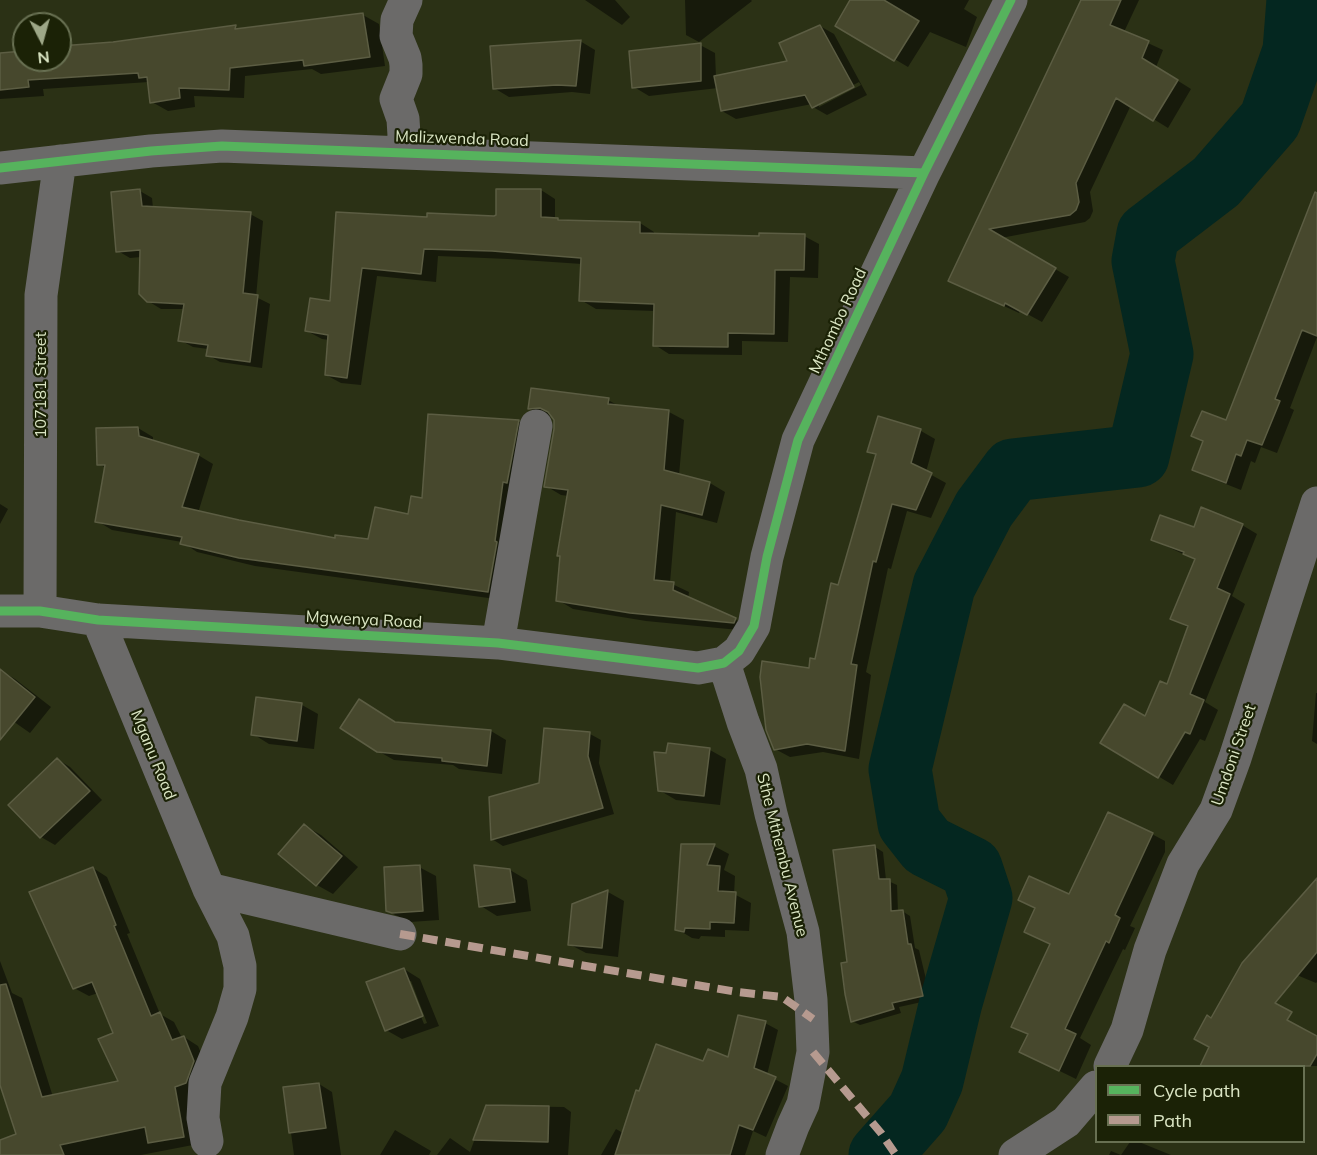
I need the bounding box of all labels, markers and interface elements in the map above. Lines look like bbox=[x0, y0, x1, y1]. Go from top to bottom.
north arrow bbox=[12, 12, 72, 72]
text: N bbox=[37, 47, 51, 68]
street label: Malizwenda Road bbox=[395, 127, 529, 151]
street label: Mthombo Road bbox=[805, 265, 871, 377]
street label: 107181 Street bbox=[31, 332, 51, 438]
street label: Mgwenya Road bbox=[305, 607, 423, 633]
street label: Umdoni Street bbox=[1208, 702, 1260, 808]
street label: Mganu Road bbox=[126, 707, 180, 803]
street label: Sthe Mthembu Avenue bbox=[752, 771, 812, 939]
legend bbox=[1095, 1065, 1305, 1143]
text: Cycle path bbox=[1153, 1079, 1240, 1102]
text: Path bbox=[1153, 1109, 1192, 1132]

